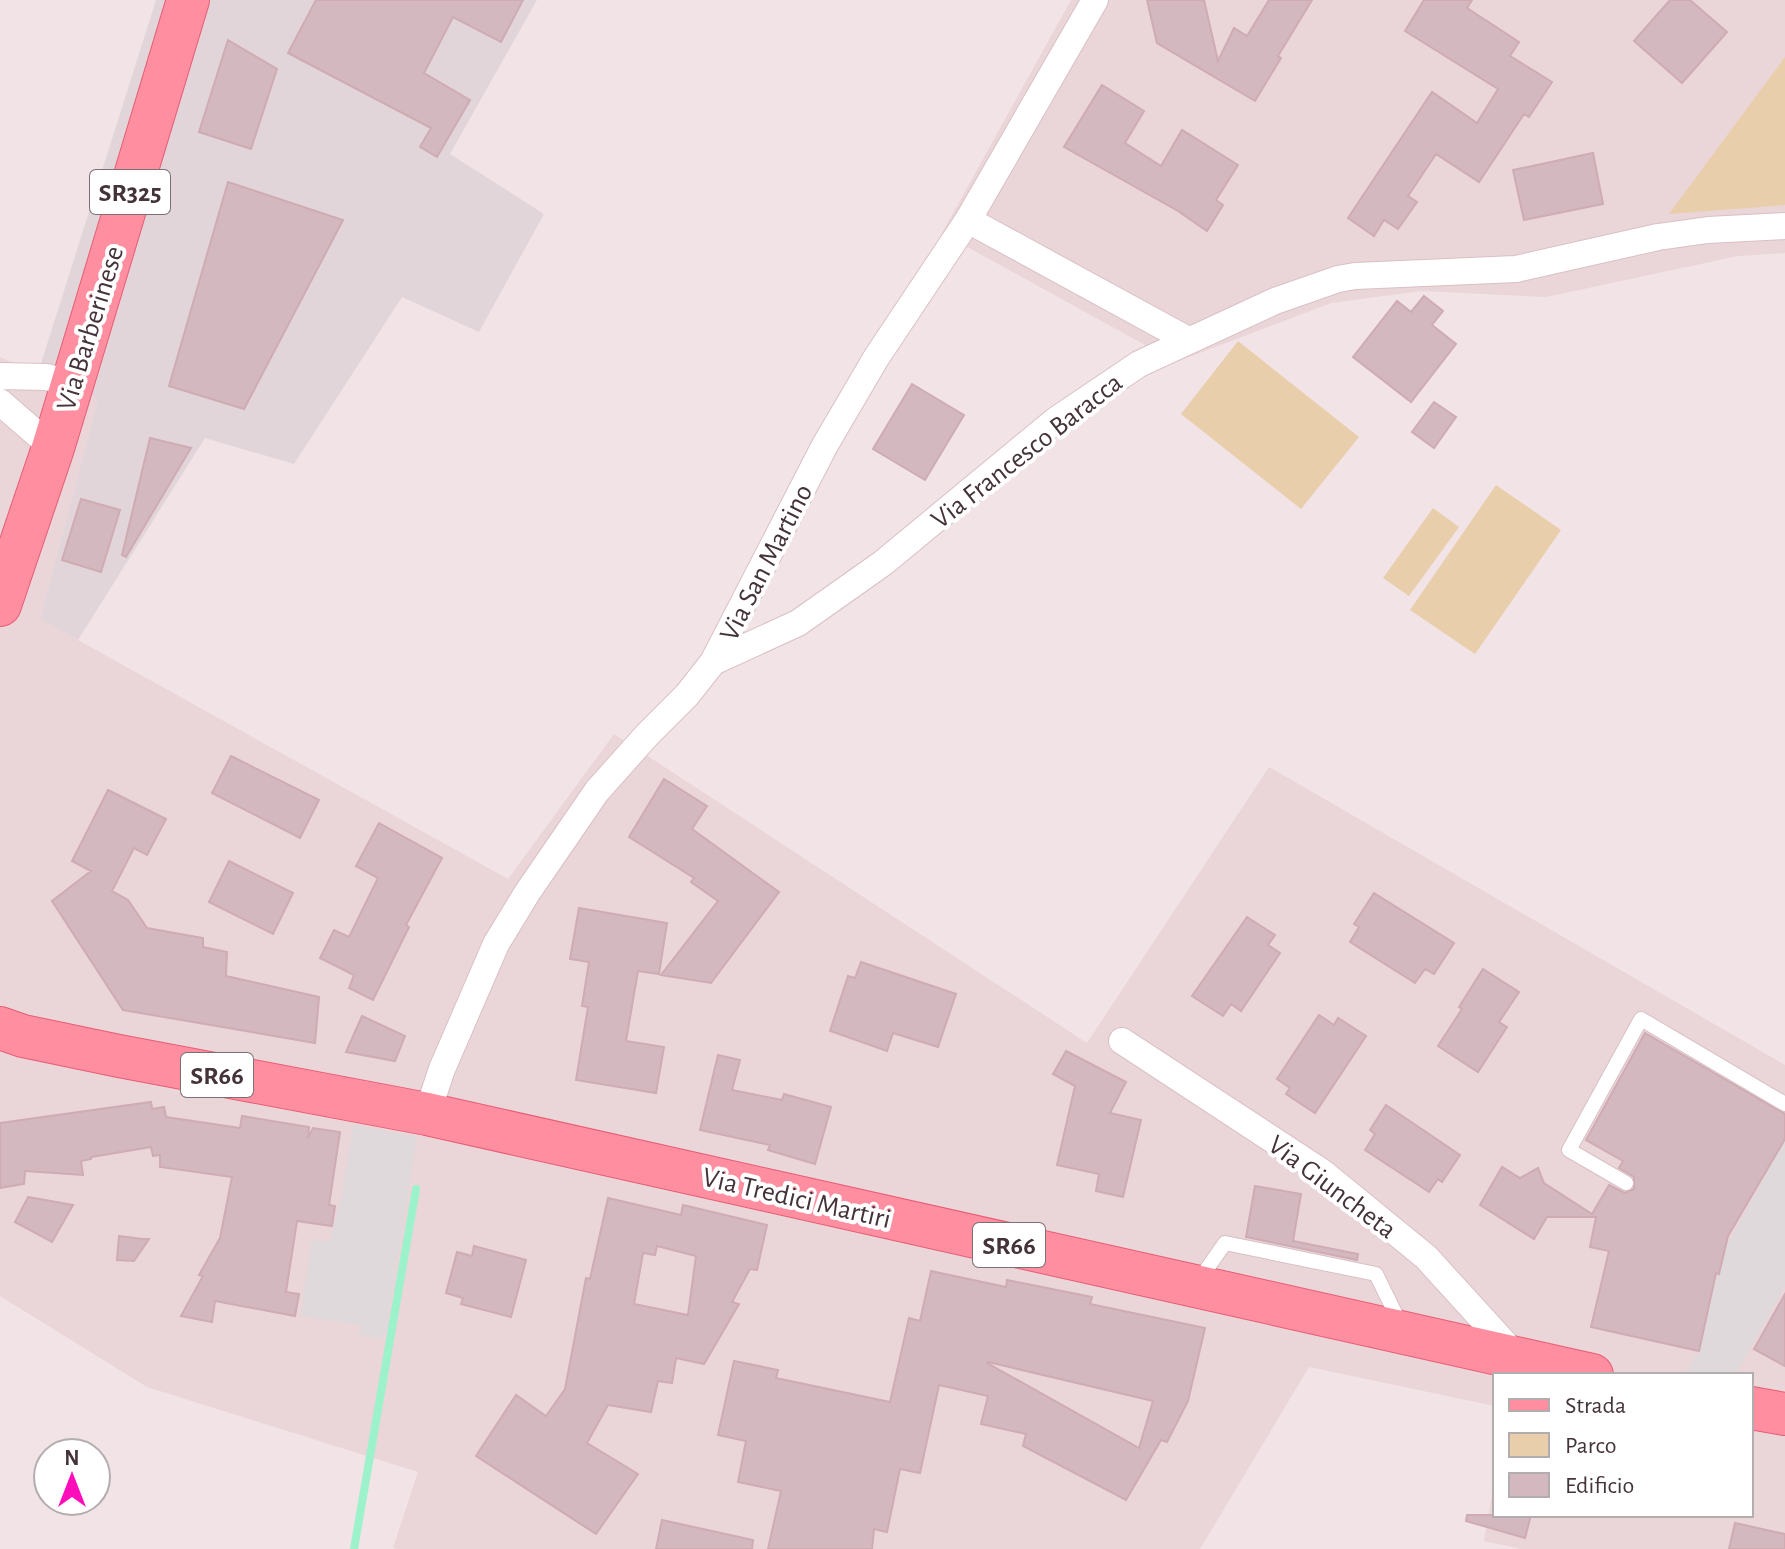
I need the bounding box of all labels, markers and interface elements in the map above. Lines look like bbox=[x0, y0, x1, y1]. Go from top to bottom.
road number: SR325 bbox=[90, 170, 170, 214]
street label: Via Barberinese bbox=[53, 243, 129, 414]
street label: Via Francesco Baracca bbox=[926, 369, 1128, 535]
street label: Via San Martino bbox=[715, 480, 818, 646]
road number: SR66 bbox=[181, 1053, 253, 1097]
street label: Via Giuncheta bbox=[1263, 1131, 1401, 1245]
street label: Via Tredici Martiri bbox=[700, 1164, 893, 1234]
road number: SR66 bbox=[973, 1223, 1045, 1267]
legend bbox=[1493, 1373, 1753, 1517]
text: Strada bbox=[1565, 1394, 1626, 1418]
text: Parco bbox=[1565, 1434, 1616, 1458]
north arrow bbox=[32, 1437, 112, 1517]
text: N bbox=[64, 1447, 80, 1469]
text: Edificio bbox=[1565, 1474, 1634, 1498]

